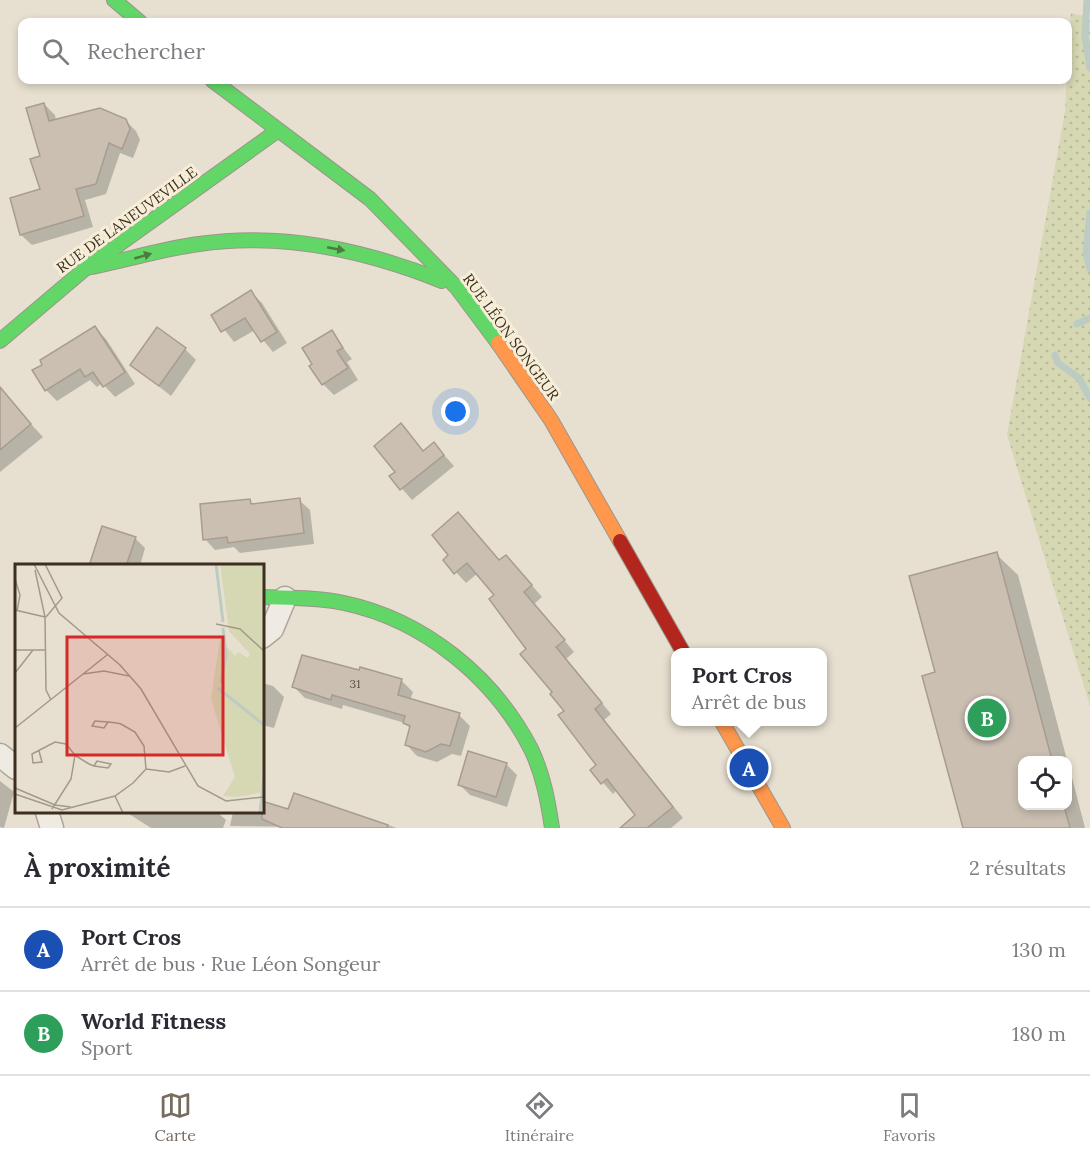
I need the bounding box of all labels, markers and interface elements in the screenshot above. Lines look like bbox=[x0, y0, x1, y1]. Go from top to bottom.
search box bbox=[18, 18, 1072, 84]
icon: search bbox=[39, 35, 72, 68]
text: Rechercher bbox=[87, 37, 205, 65]
street label: RUE DE LANEUVEVILLE bbox=[53, 162, 201, 277]
one-way arrow bbox=[326, 245, 345, 254]
one-way arrow bbox=[134, 251, 152, 260]
street label: RUE LÉON SONGEUR bbox=[459, 270, 564, 404]
your location bbox=[441, 397, 470, 426]
inset map bbox=[15, 564, 264, 813]
popup bbox=[671, 648, 827, 726]
text: Port Cros bbox=[692, 661, 792, 689]
house number: 31 bbox=[349, 676, 361, 691]
text: Arrêt de bus bbox=[692, 689, 806, 714]
pin: B bbox=[968, 696, 1006, 740]
pin: A bbox=[730, 746, 768, 790]
map controls bbox=[1018, 756, 1072, 810]
button: locate bbox=[1018, 756, 1072, 810]
text: À proximité bbox=[24, 851, 170, 884]
text: 2 résultats bbox=[969, 855, 1066, 880]
text: Port Cros bbox=[81, 923, 181, 951]
text: A bbox=[37, 937, 50, 962]
text: 130 m bbox=[1012, 937, 1066, 962]
text: Arrêt de bus · Rue Léon Songeur bbox=[81, 951, 380, 976]
text: World Fitness bbox=[81, 1007, 226, 1035]
text: B bbox=[37, 1021, 50, 1046]
text: 180 m bbox=[1012, 1021, 1066, 1046]
text: Sport bbox=[81, 1035, 132, 1060]
tab: Carte bbox=[155, 1089, 196, 1145]
tab: Itinéraire bbox=[505, 1089, 574, 1145]
tab: Favoris bbox=[883, 1089, 935, 1145]

